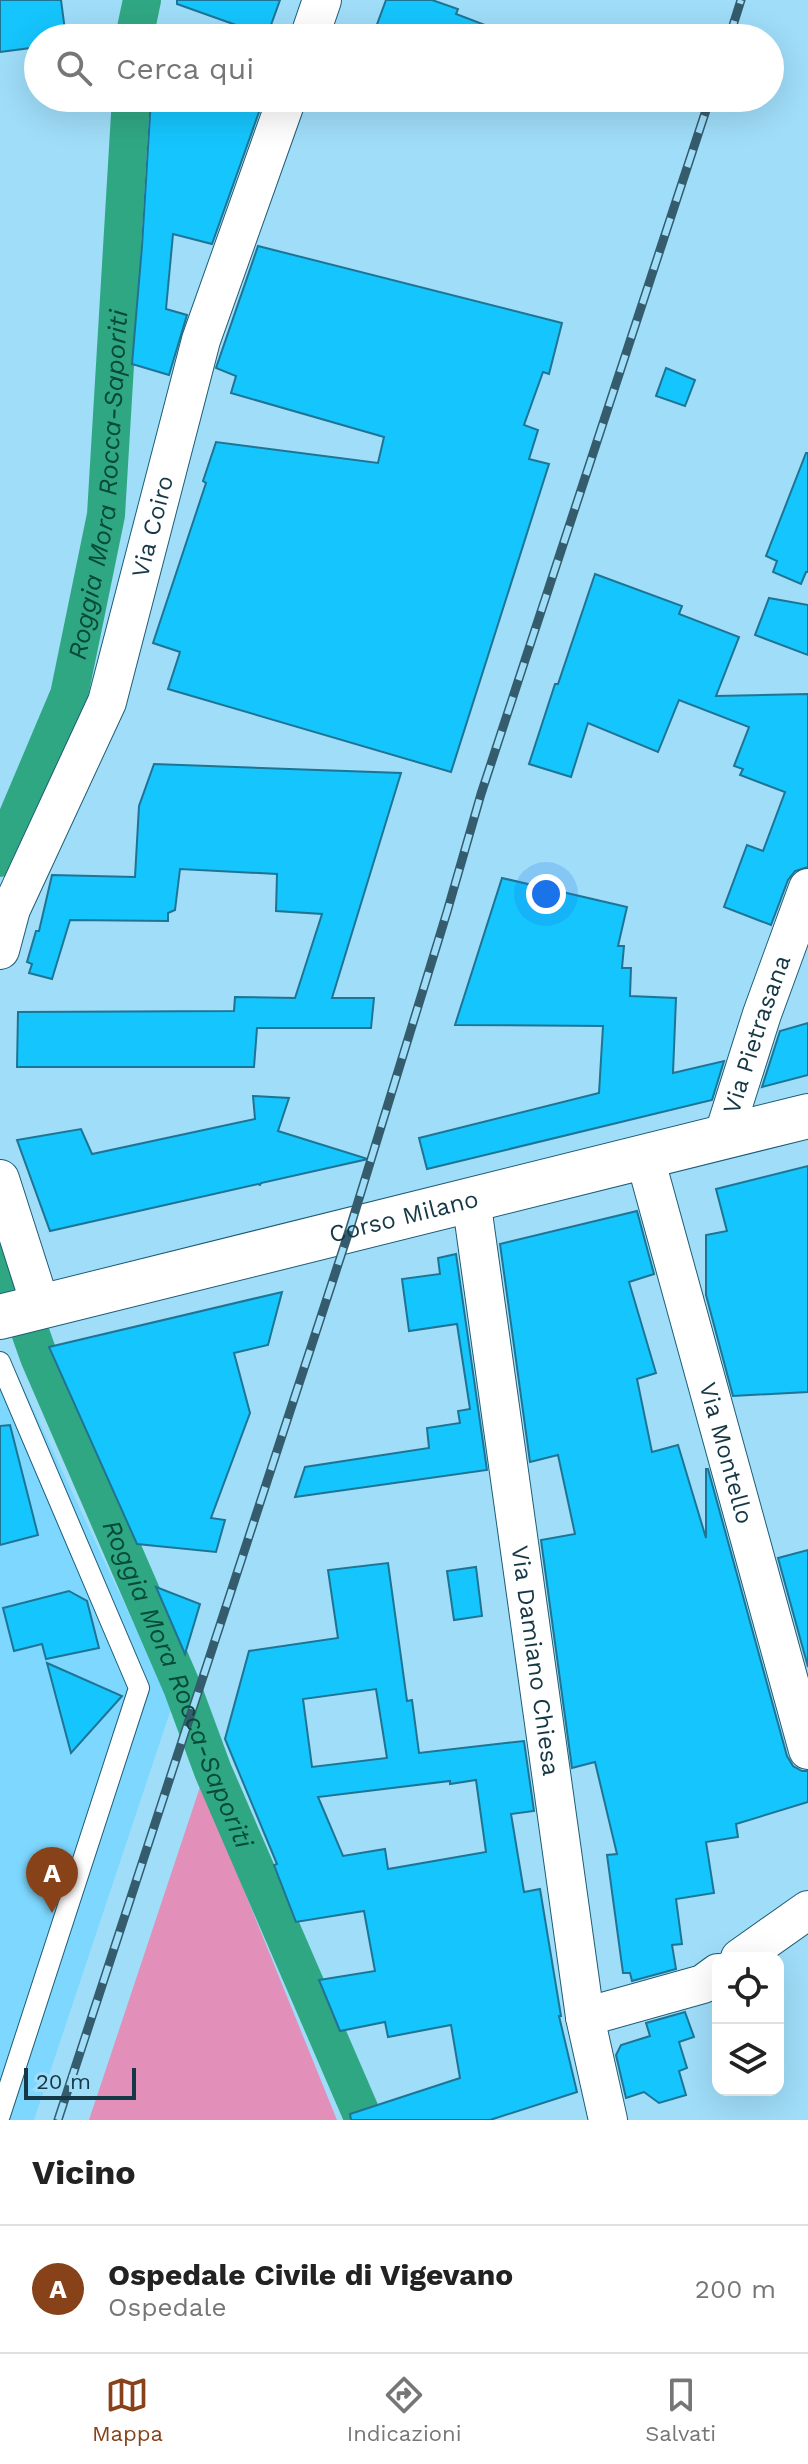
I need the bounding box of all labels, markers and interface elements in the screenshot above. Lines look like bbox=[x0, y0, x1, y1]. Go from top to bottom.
search box bbox=[24, 24, 784, 112]
icon: search bbox=[52, 46, 96, 90]
text: Cerca qui bbox=[116, 51, 254, 86]
water label: Roggia Mora Rocca-Saporiti bbox=[62, 308, 133, 662]
street label: Via Coiro bbox=[126, 472, 179, 580]
your location bbox=[526, 874, 566, 914]
street label: Via Pietrasana bbox=[717, 951, 796, 1117]
street label: Corso Milano bbox=[326, 1185, 481, 1249]
street label: Via Montello bbox=[693, 1379, 759, 1527]
water label: Roggia Mora Rocca-Saporiti bbox=[96, 1515, 260, 1854]
street label: Via Damiano Chiesa bbox=[505, 1544, 565, 1777]
pin: A bbox=[26, 1847, 78, 1913]
map controls bbox=[712, 1952, 784, 2096]
button: locate bbox=[712, 1952, 784, 2024]
button: layers bbox=[712, 2024, 784, 2096]
scale bar bbox=[24, 2064, 136, 2100]
text: 20 m bbox=[36, 2069, 91, 2094]
text: Vicino bbox=[32, 2152, 136, 2192]
text: Ospedale Civile di Vigevano bbox=[108, 2257, 513, 2292]
text: A bbox=[49, 2274, 67, 2304]
text: 200 m bbox=[695, 2274, 776, 2304]
text: Ospedale bbox=[108, 2292, 226, 2322]
tab: Mappa bbox=[92, 2373, 163, 2446]
tab: Indicazioni bbox=[347, 2373, 462, 2446]
tab: Salvati bbox=[645, 2373, 716, 2446]

